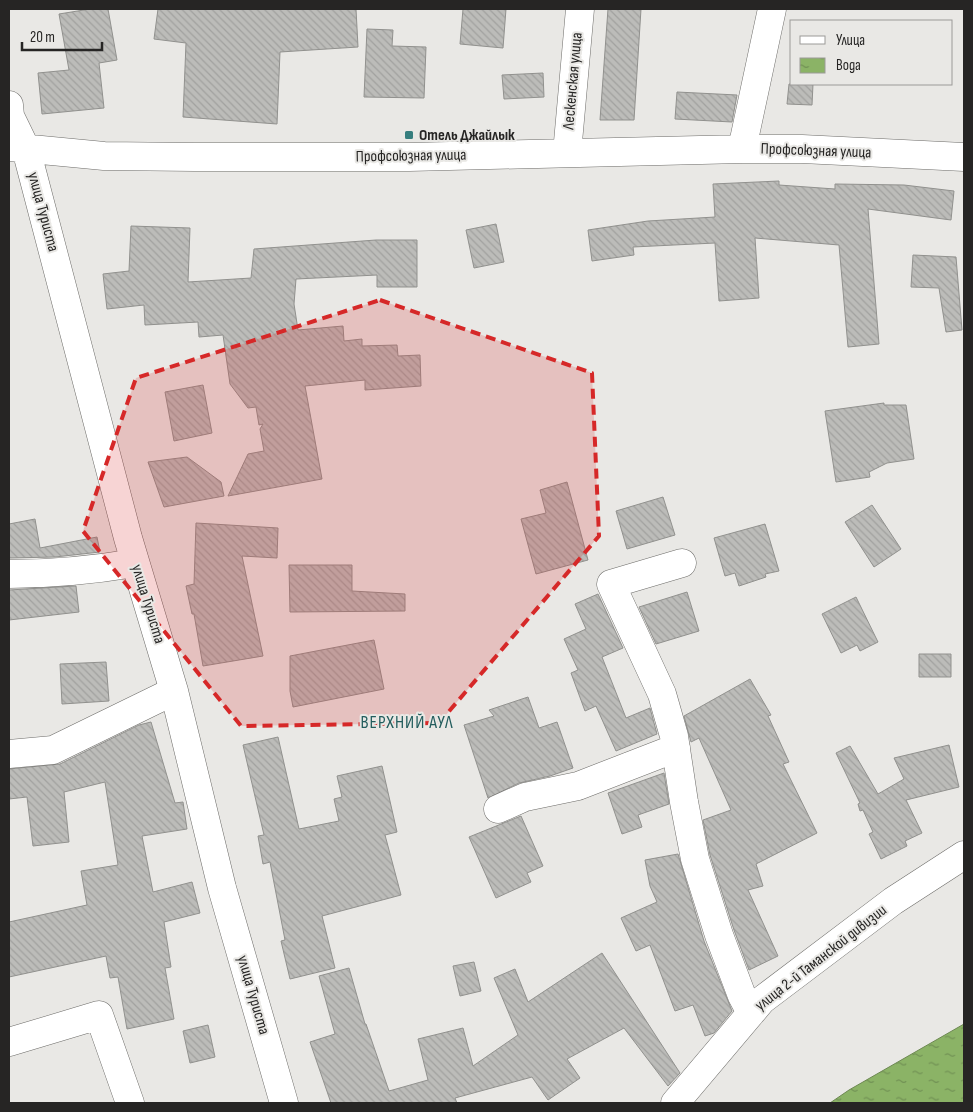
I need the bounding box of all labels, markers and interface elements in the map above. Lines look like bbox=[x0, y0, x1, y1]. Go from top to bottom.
scale bar bbox=[22, 20, 102, 52]
legend bbox=[790, 20, 953, 85]
text: 20 m bbox=[30, 28, 55, 47]
text: Улица bbox=[836, 31, 865, 50]
street label: Лескенская улица bbox=[559, 32, 587, 131]
text: Вода bbox=[836, 56, 861, 75]
place label: Отель Джайлык bbox=[419, 126, 515, 145]
marker: Отель Джайлык bbox=[403, 129, 415, 141]
street label: Профсоюзная улица bbox=[760, 140, 872, 162]
street label: Профсоюзная улица bbox=[356, 146, 466, 166]
street label: улица Туриста bbox=[23, 170, 63, 254]
street label: улица Туриста bbox=[127, 562, 169, 646]
district label: ВЕРХНИЙ АУЛ bbox=[360, 712, 454, 733]
street label: улица 2-й Таманской дивизии bbox=[751, 901, 891, 1015]
street label: улица Туриста bbox=[233, 953, 273, 1037]

